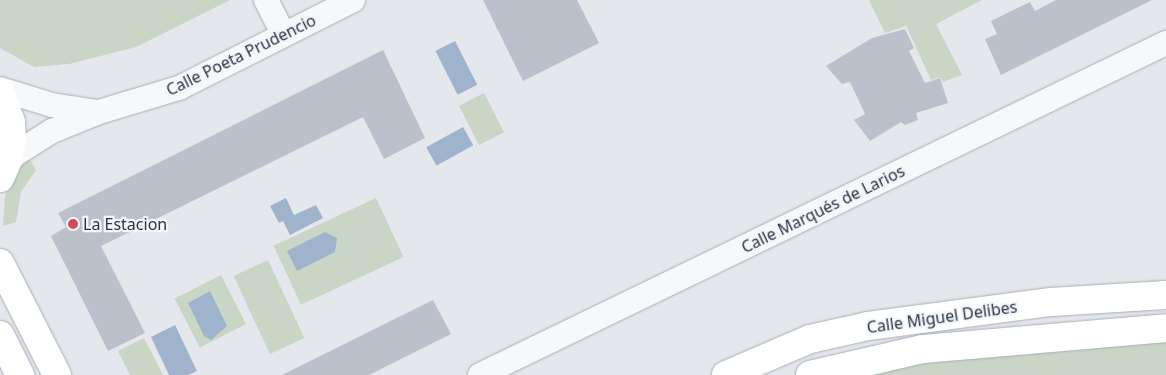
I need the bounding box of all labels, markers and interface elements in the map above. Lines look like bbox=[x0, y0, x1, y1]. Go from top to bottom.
street label: Calle Poeta Prudencio bbox=[163, 10, 319, 100]
street label: Calle Marqués de Larios bbox=[738, 161, 908, 257]
place label: La Estacion bbox=[83, 214, 167, 234]
marker: La Estacion bbox=[67, 218, 79, 230]
street label: Calle Miguel Delibes bbox=[866, 297, 1018, 337]

